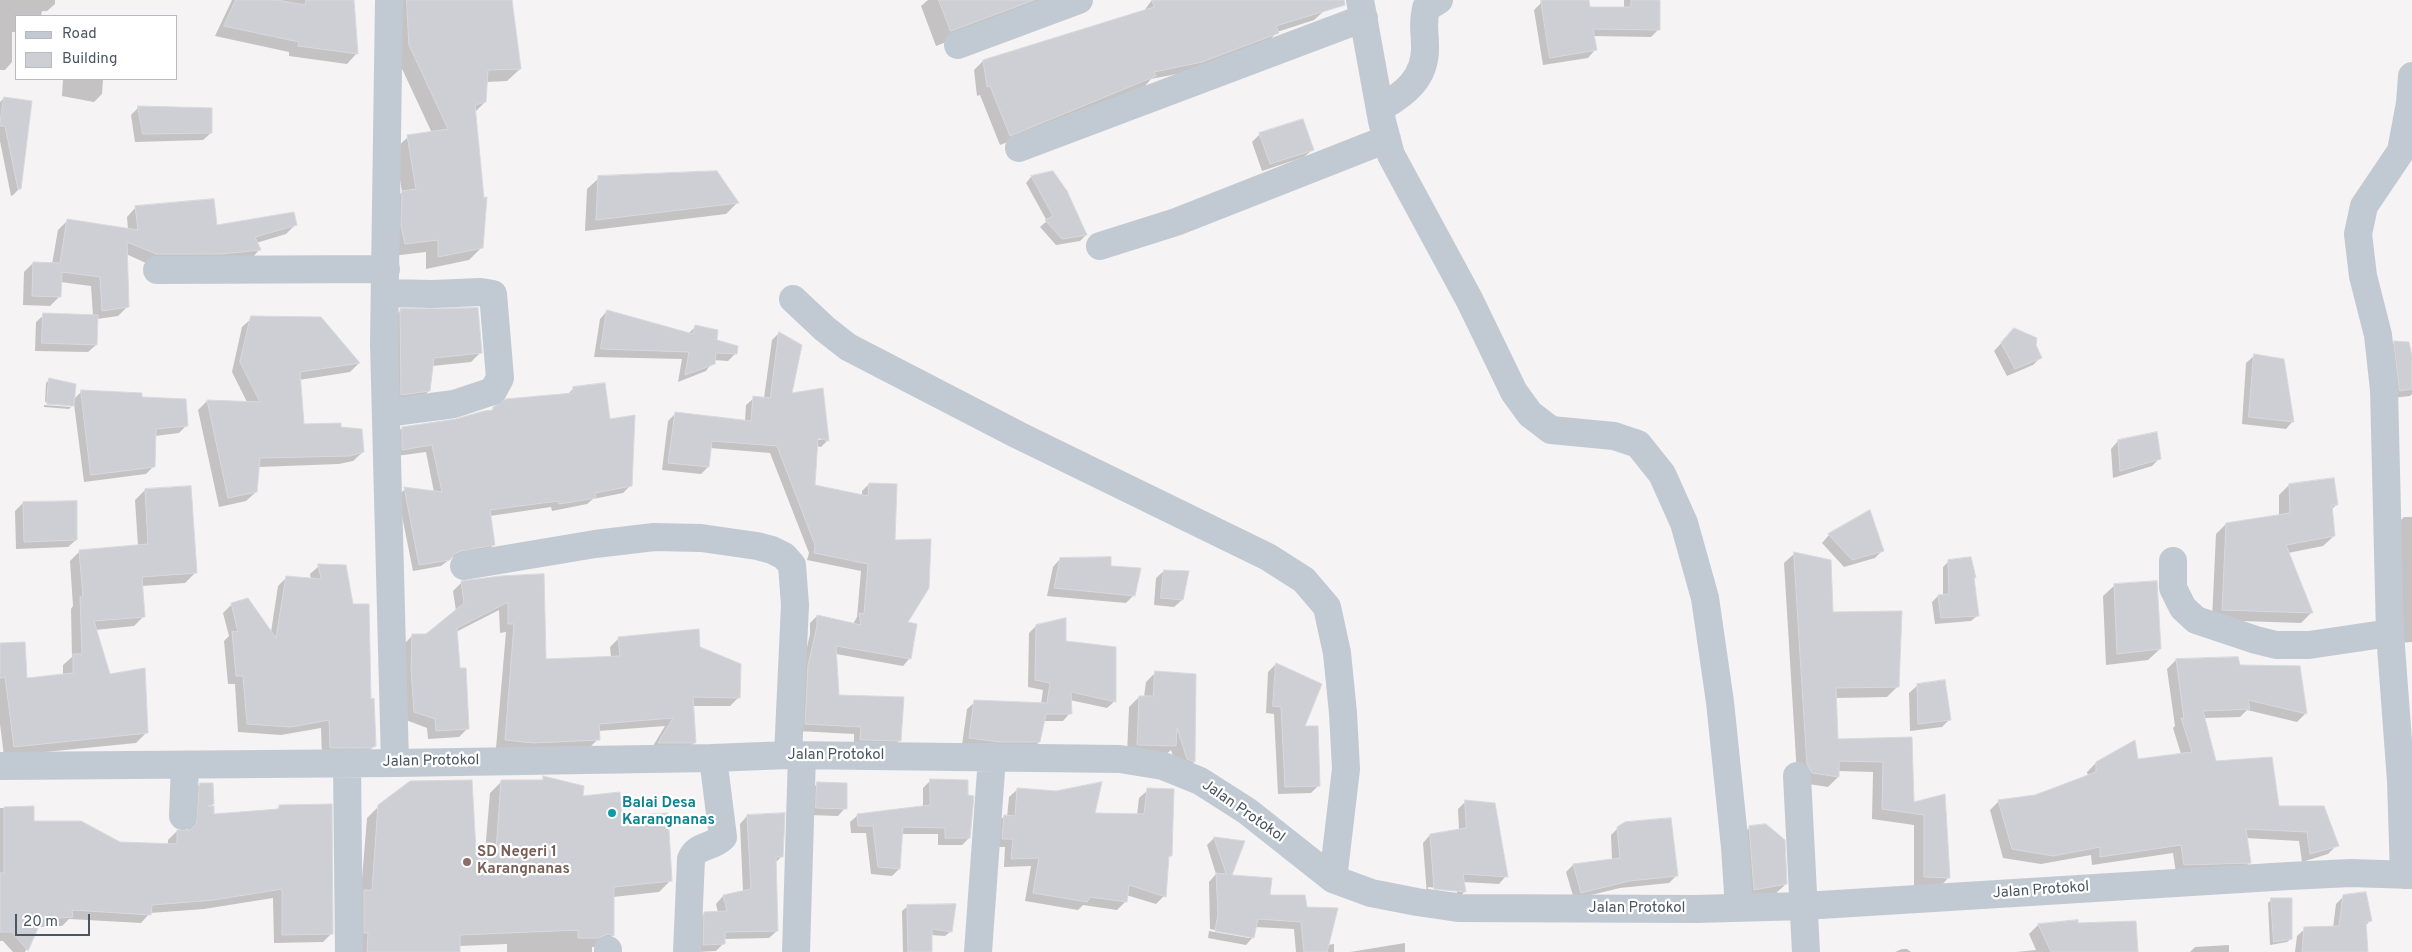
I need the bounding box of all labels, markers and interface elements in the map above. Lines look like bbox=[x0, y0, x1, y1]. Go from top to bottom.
legend bbox=[15, 15, 178, 80]
text: Road bbox=[62, 25, 97, 44]
text: Building bbox=[62, 50, 117, 69]
street label: Jalan Protokol bbox=[788, 747, 884, 765]
street label: Jalan Protokol bbox=[382, 752, 480, 772]
street label: Jalan Protokol bbox=[1198, 777, 1288, 847]
place label: Balai Desa Karangnanas bbox=[622, 795, 715, 830]
marker: Balai Desa Karangnanas bbox=[606, 807, 618, 819]
place label: SD Negeri 1 Karangnanas bbox=[477, 844, 570, 879]
marker: SD Negeri 1 Karangnanas bbox=[461, 856, 473, 868]
street label: Jalan Protokol bbox=[1992, 879, 2090, 903]
street label: Jalan Protokol bbox=[1589, 900, 1685, 918]
scale bar bbox=[18, 904, 92, 936]
text: 20 m bbox=[23, 913, 58, 932]

